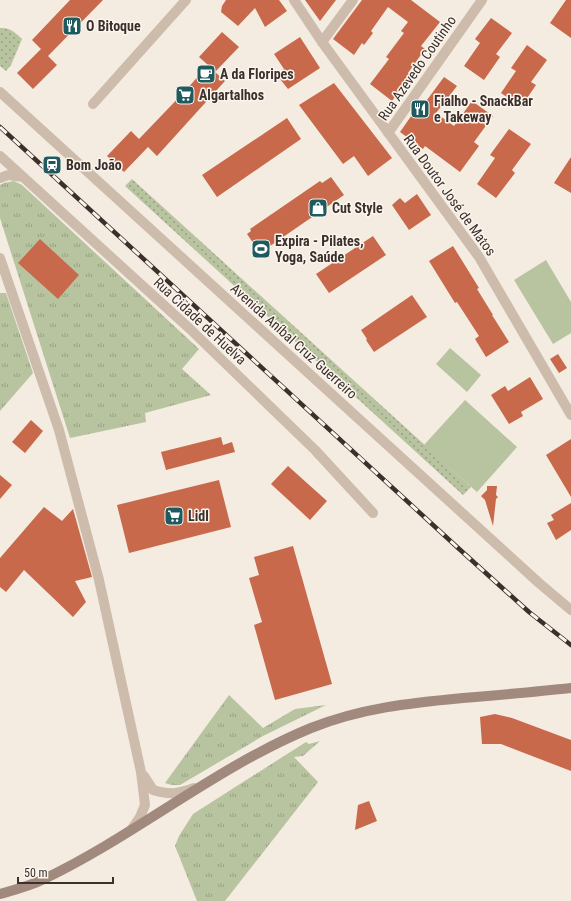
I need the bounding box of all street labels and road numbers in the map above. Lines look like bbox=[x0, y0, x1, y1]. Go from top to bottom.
street label: Rua Azevedo Coutinho bbox=[375, 13, 459, 123]
street label: Rua Doutor José de Matos bbox=[401, 131, 499, 259]
street label: Rua Cidade de Huelva bbox=[151, 274, 249, 368]
street label: Avenida Aníbal Cruz Guerreiro bbox=[228, 280, 360, 402]

